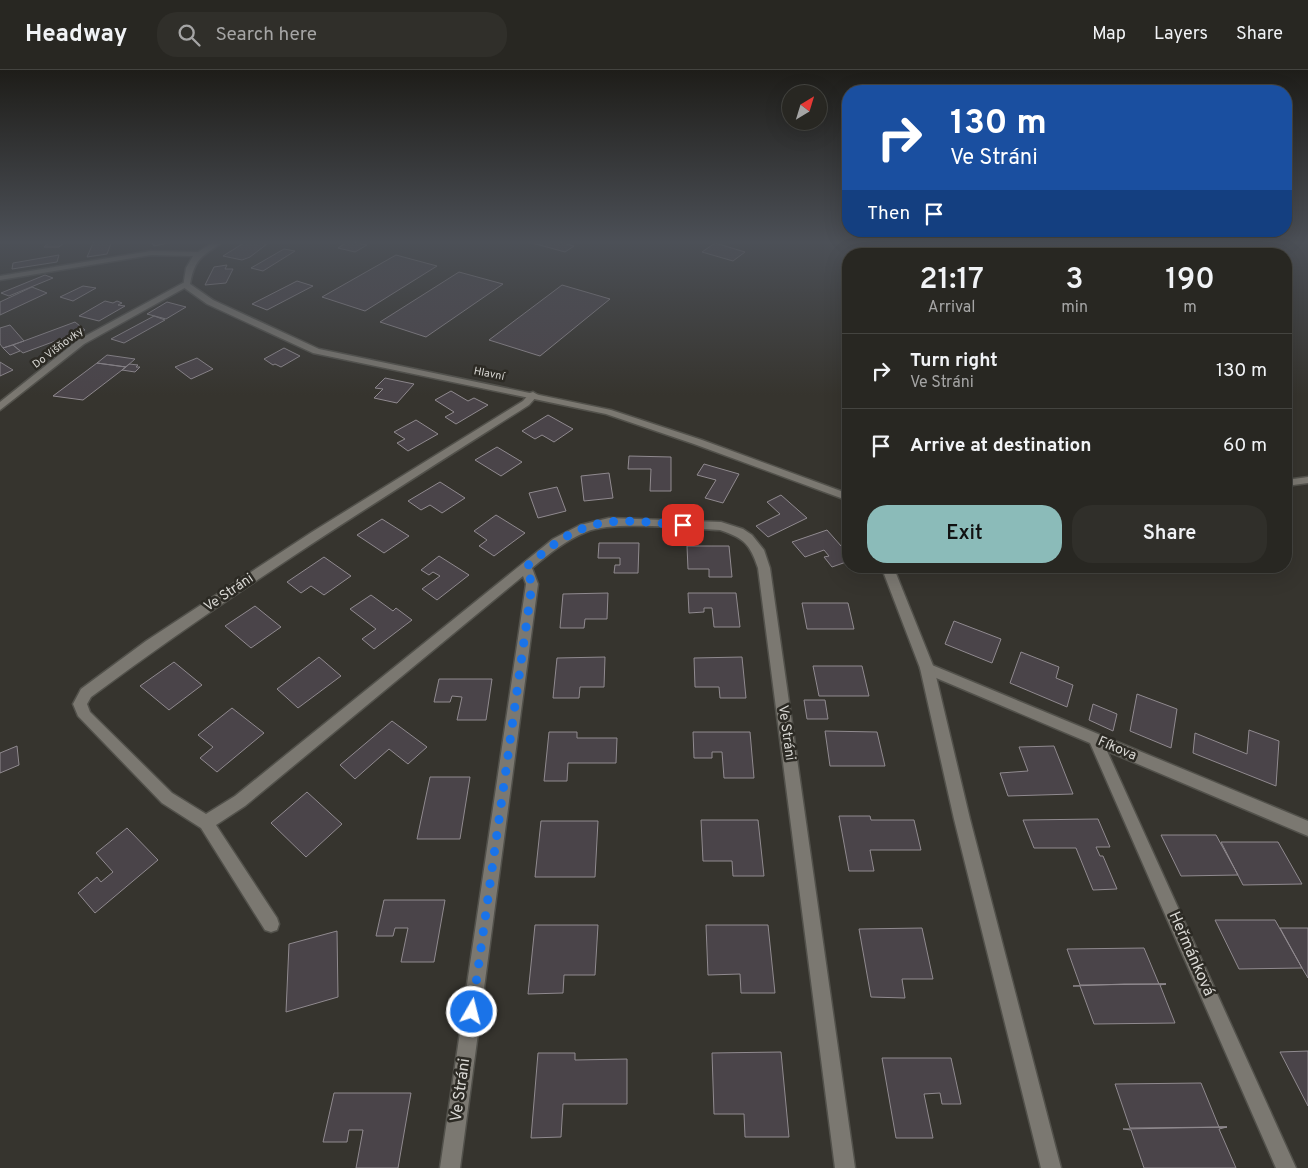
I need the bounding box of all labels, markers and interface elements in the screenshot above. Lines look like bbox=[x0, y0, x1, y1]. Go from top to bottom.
search box bbox=[157, 12, 507, 57]
text: Headway bbox=[25, 20, 127, 50]
icon: search bbox=[175, 21, 203, 49]
text: Search here bbox=[215, 23, 317, 47]
text: Map bbox=[1092, 23, 1126, 46]
text: Layers bbox=[1154, 23, 1208, 46]
text: Share bbox=[1236, 23, 1283, 46]
north arrow bbox=[782, 85, 828, 130]
map controls bbox=[782, 85, 827, 130]
text: 130 m bbox=[950, 102, 1047, 146]
icon: right bbox=[867, 105, 932, 170]
text: Ve Stráni bbox=[950, 145, 1038, 172]
icon: arrive bbox=[920, 200, 948, 228]
text: Then bbox=[867, 202, 910, 226]
text: 21:17 bbox=[919, 262, 984, 299]
text: 3 bbox=[1066, 262, 1084, 299]
text: 190 bbox=[1165, 262, 1215, 299]
text: Arrival bbox=[928, 298, 975, 318]
text: min bbox=[1061, 298, 1088, 318]
text: m bbox=[1183, 298, 1197, 318]
street label: Do Višňovky bbox=[30, 324, 86, 372]
text: Turn right bbox=[910, 349, 998, 373]
icon: right bbox=[867, 357, 895, 385]
text: 130 m bbox=[1216, 359, 1267, 383]
street label: Hlavní bbox=[472, 364, 507, 384]
text: Ve Stráni bbox=[910, 373, 974, 393]
icon: arrive bbox=[867, 432, 895, 460]
text: Arrive at destination bbox=[910, 434, 1091, 458]
text: 60 m bbox=[1223, 434, 1267, 458]
pin bbox=[662, 504, 704, 546]
button: Exit bbox=[867, 505, 1062, 563]
button: Share bbox=[1072, 505, 1267, 563]
icon: arrive bbox=[669, 511, 697, 539]
street label: Ve Stráni bbox=[201, 570, 257, 616]
street label: Ve Stráni bbox=[774, 704, 798, 762]
street label: Fíkova bbox=[1095, 733, 1139, 765]
street label: Heřmánková bbox=[1163, 909, 1219, 999]
position arrow bbox=[445, 985, 497, 1037]
street label: Ve Stráni bbox=[447, 1057, 475, 1123]

